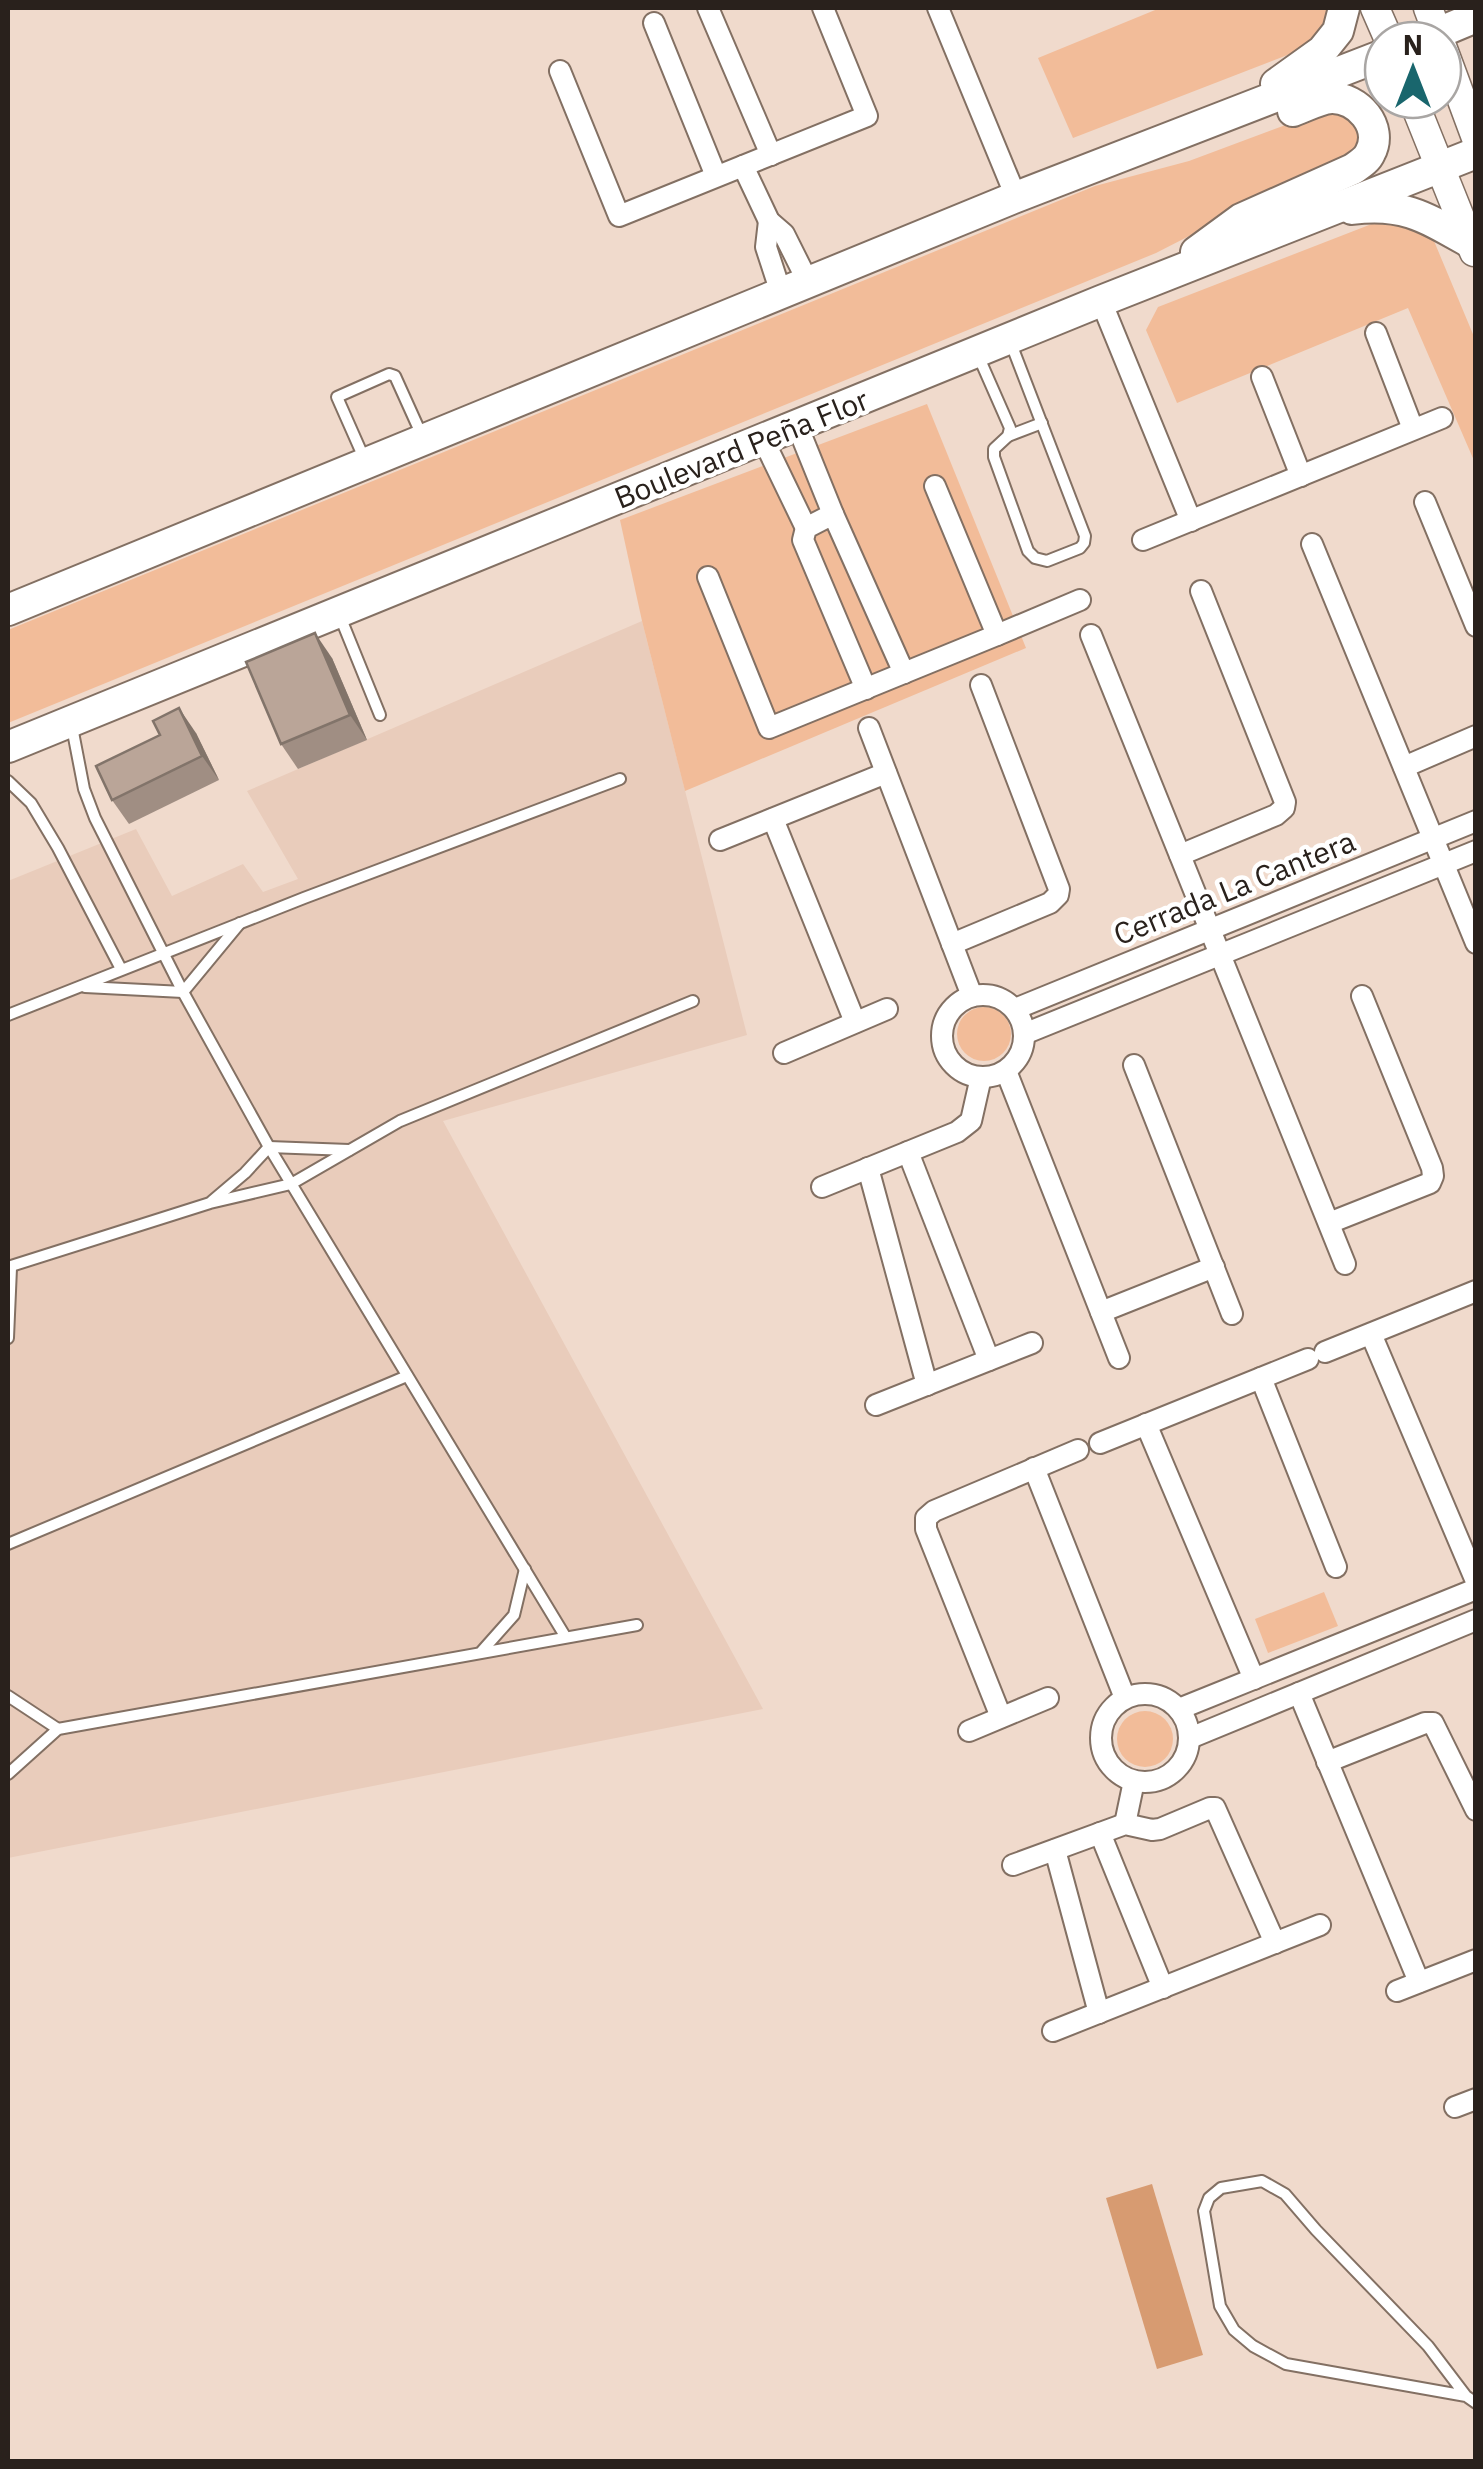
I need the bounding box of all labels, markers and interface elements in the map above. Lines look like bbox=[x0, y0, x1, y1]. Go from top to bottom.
north arrow bbox=[1363, 20, 1463, 120]
text: N bbox=[1403, 26, 1423, 63]
street label: Boulevard Peña Flor bbox=[608, 379, 874, 517]
street label: Cerrada La Cantera bbox=[1108, 821, 1360, 953]

